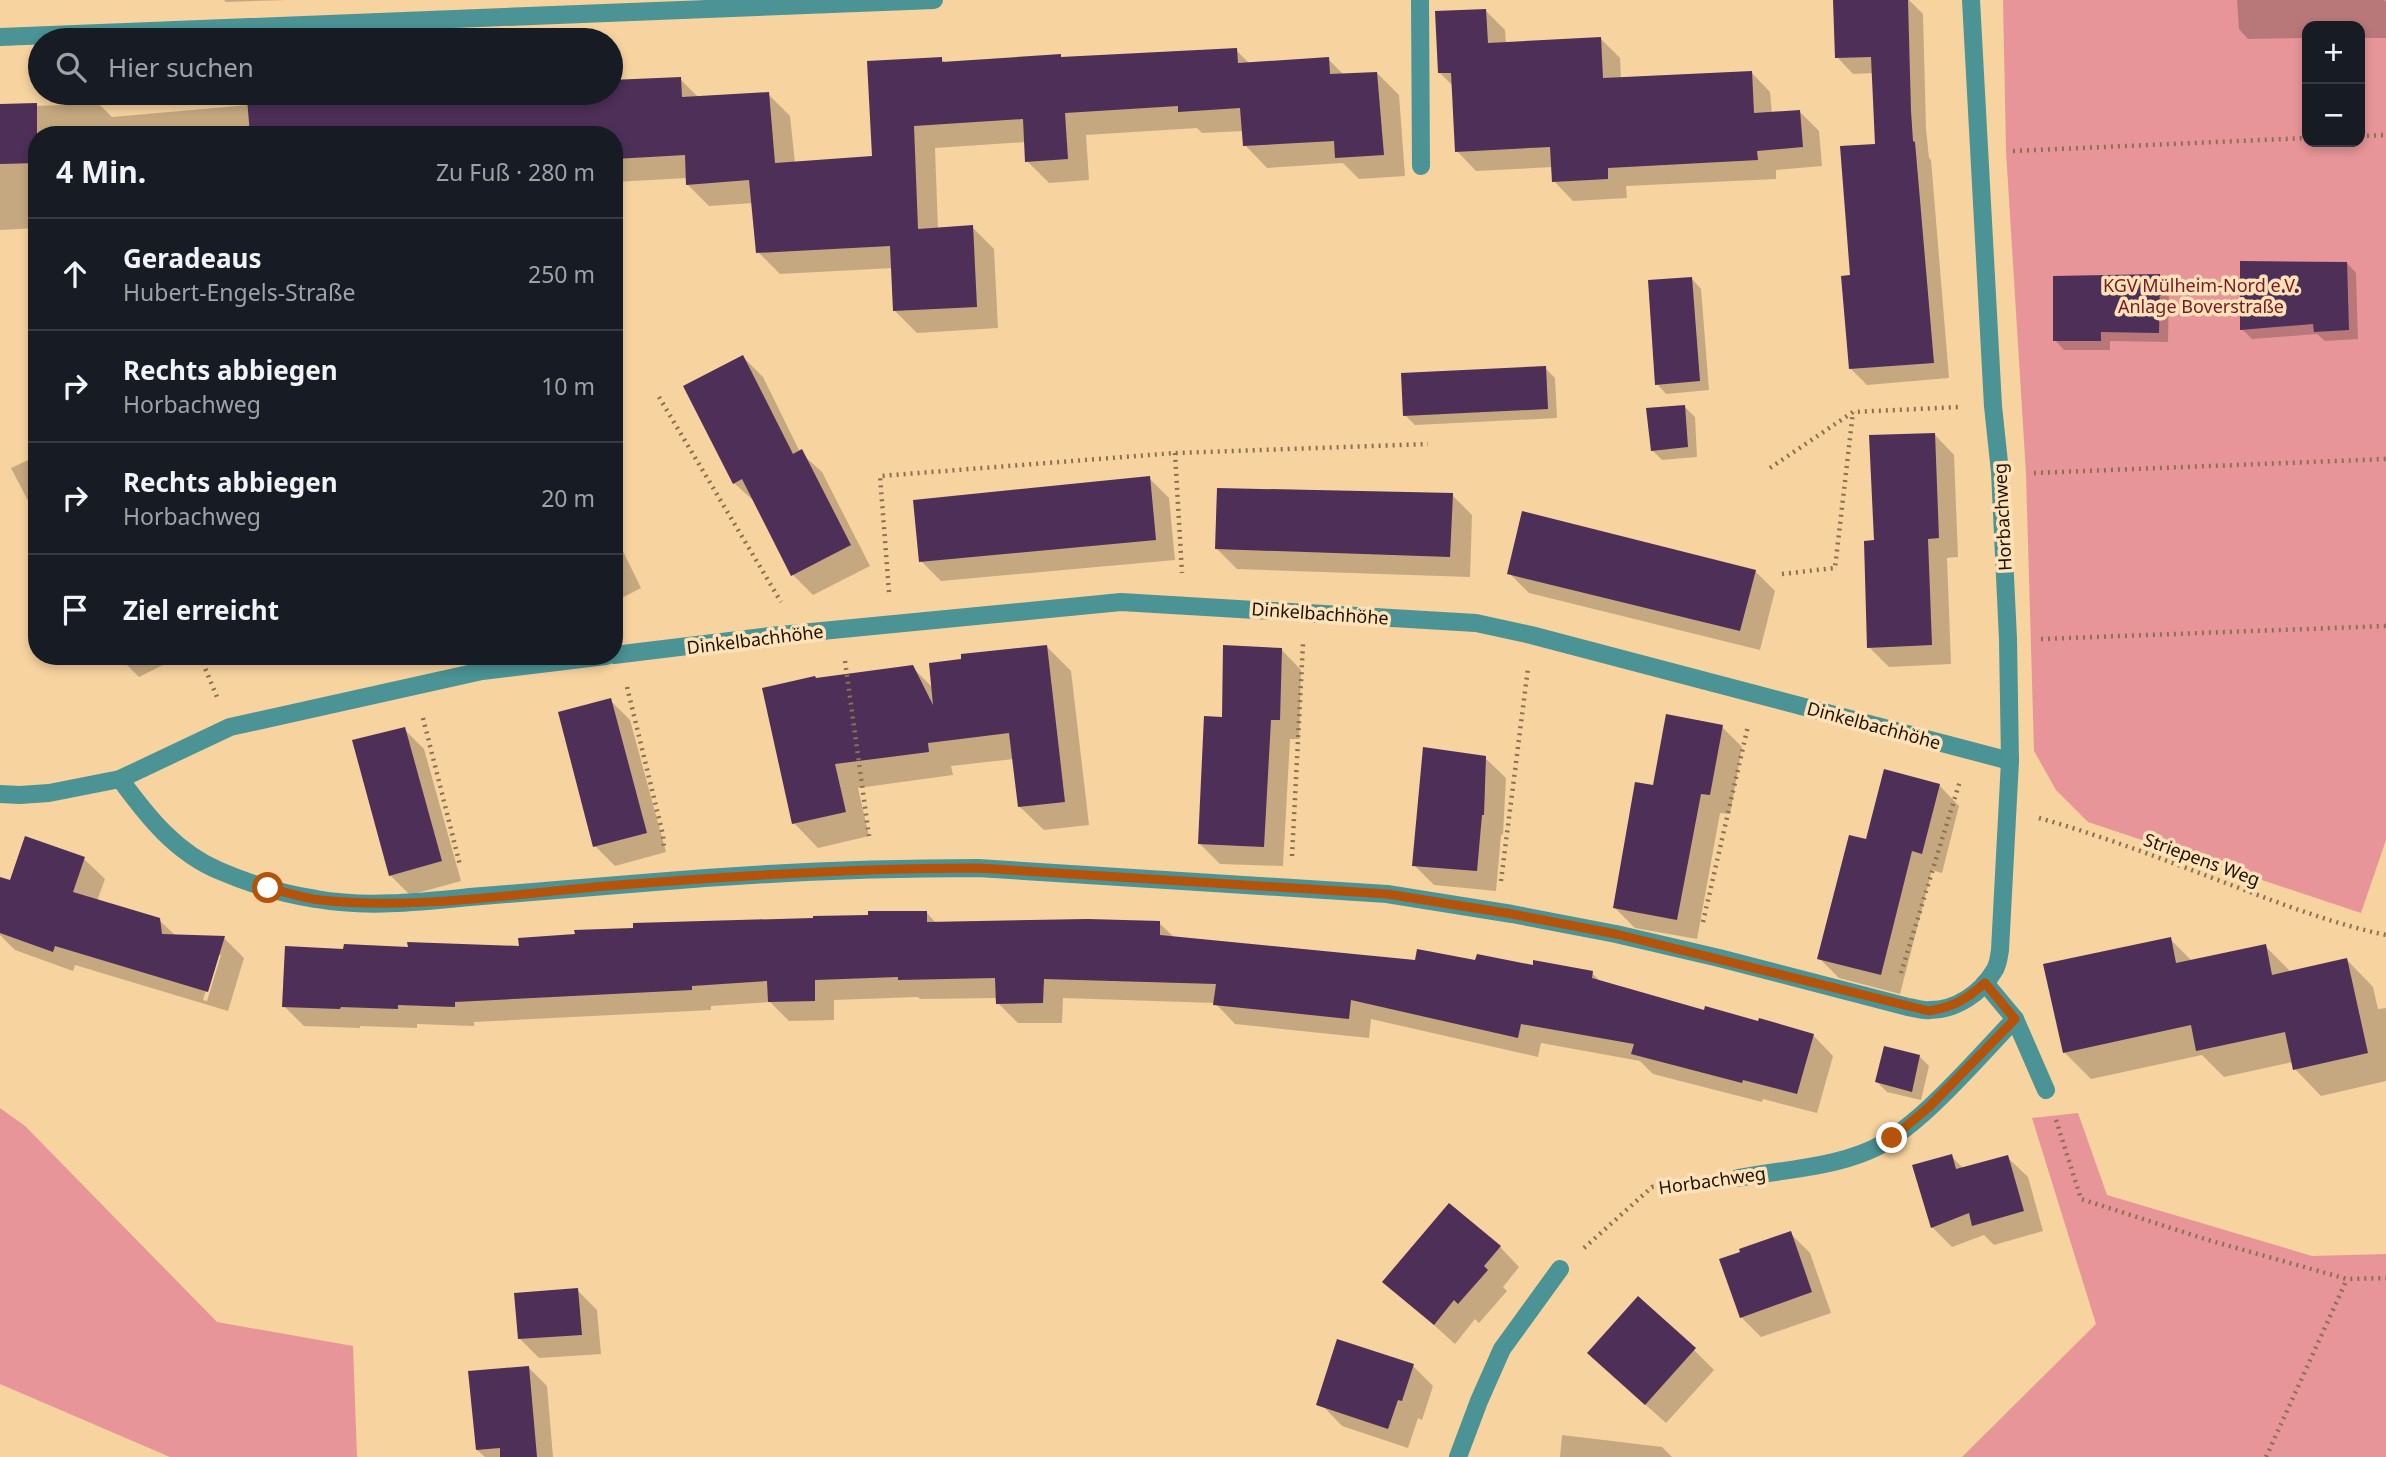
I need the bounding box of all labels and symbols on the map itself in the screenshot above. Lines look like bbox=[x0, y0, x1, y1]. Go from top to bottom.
park label: KGV Mülheim-Nord e.V. Anlage Boverstraße bbox=[2103, 273, 2299, 318]
street label: Horbachweg bbox=[1987, 462, 2017, 572]
street label: Dinkelbachhöhe bbox=[1251, 596, 1389, 630]
street label: Dinkelbachhöhe bbox=[685, 619, 825, 659]
street label: Dinkelbachhöhe bbox=[1804, 696, 1944, 754]
street label: Striepens Weg bbox=[2141, 827, 2263, 891]
route start bbox=[252, 872, 283, 903]
route end bbox=[1876, 1122, 1907, 1153]
street label: Horbachweg bbox=[1657, 1161, 1767, 1199]

